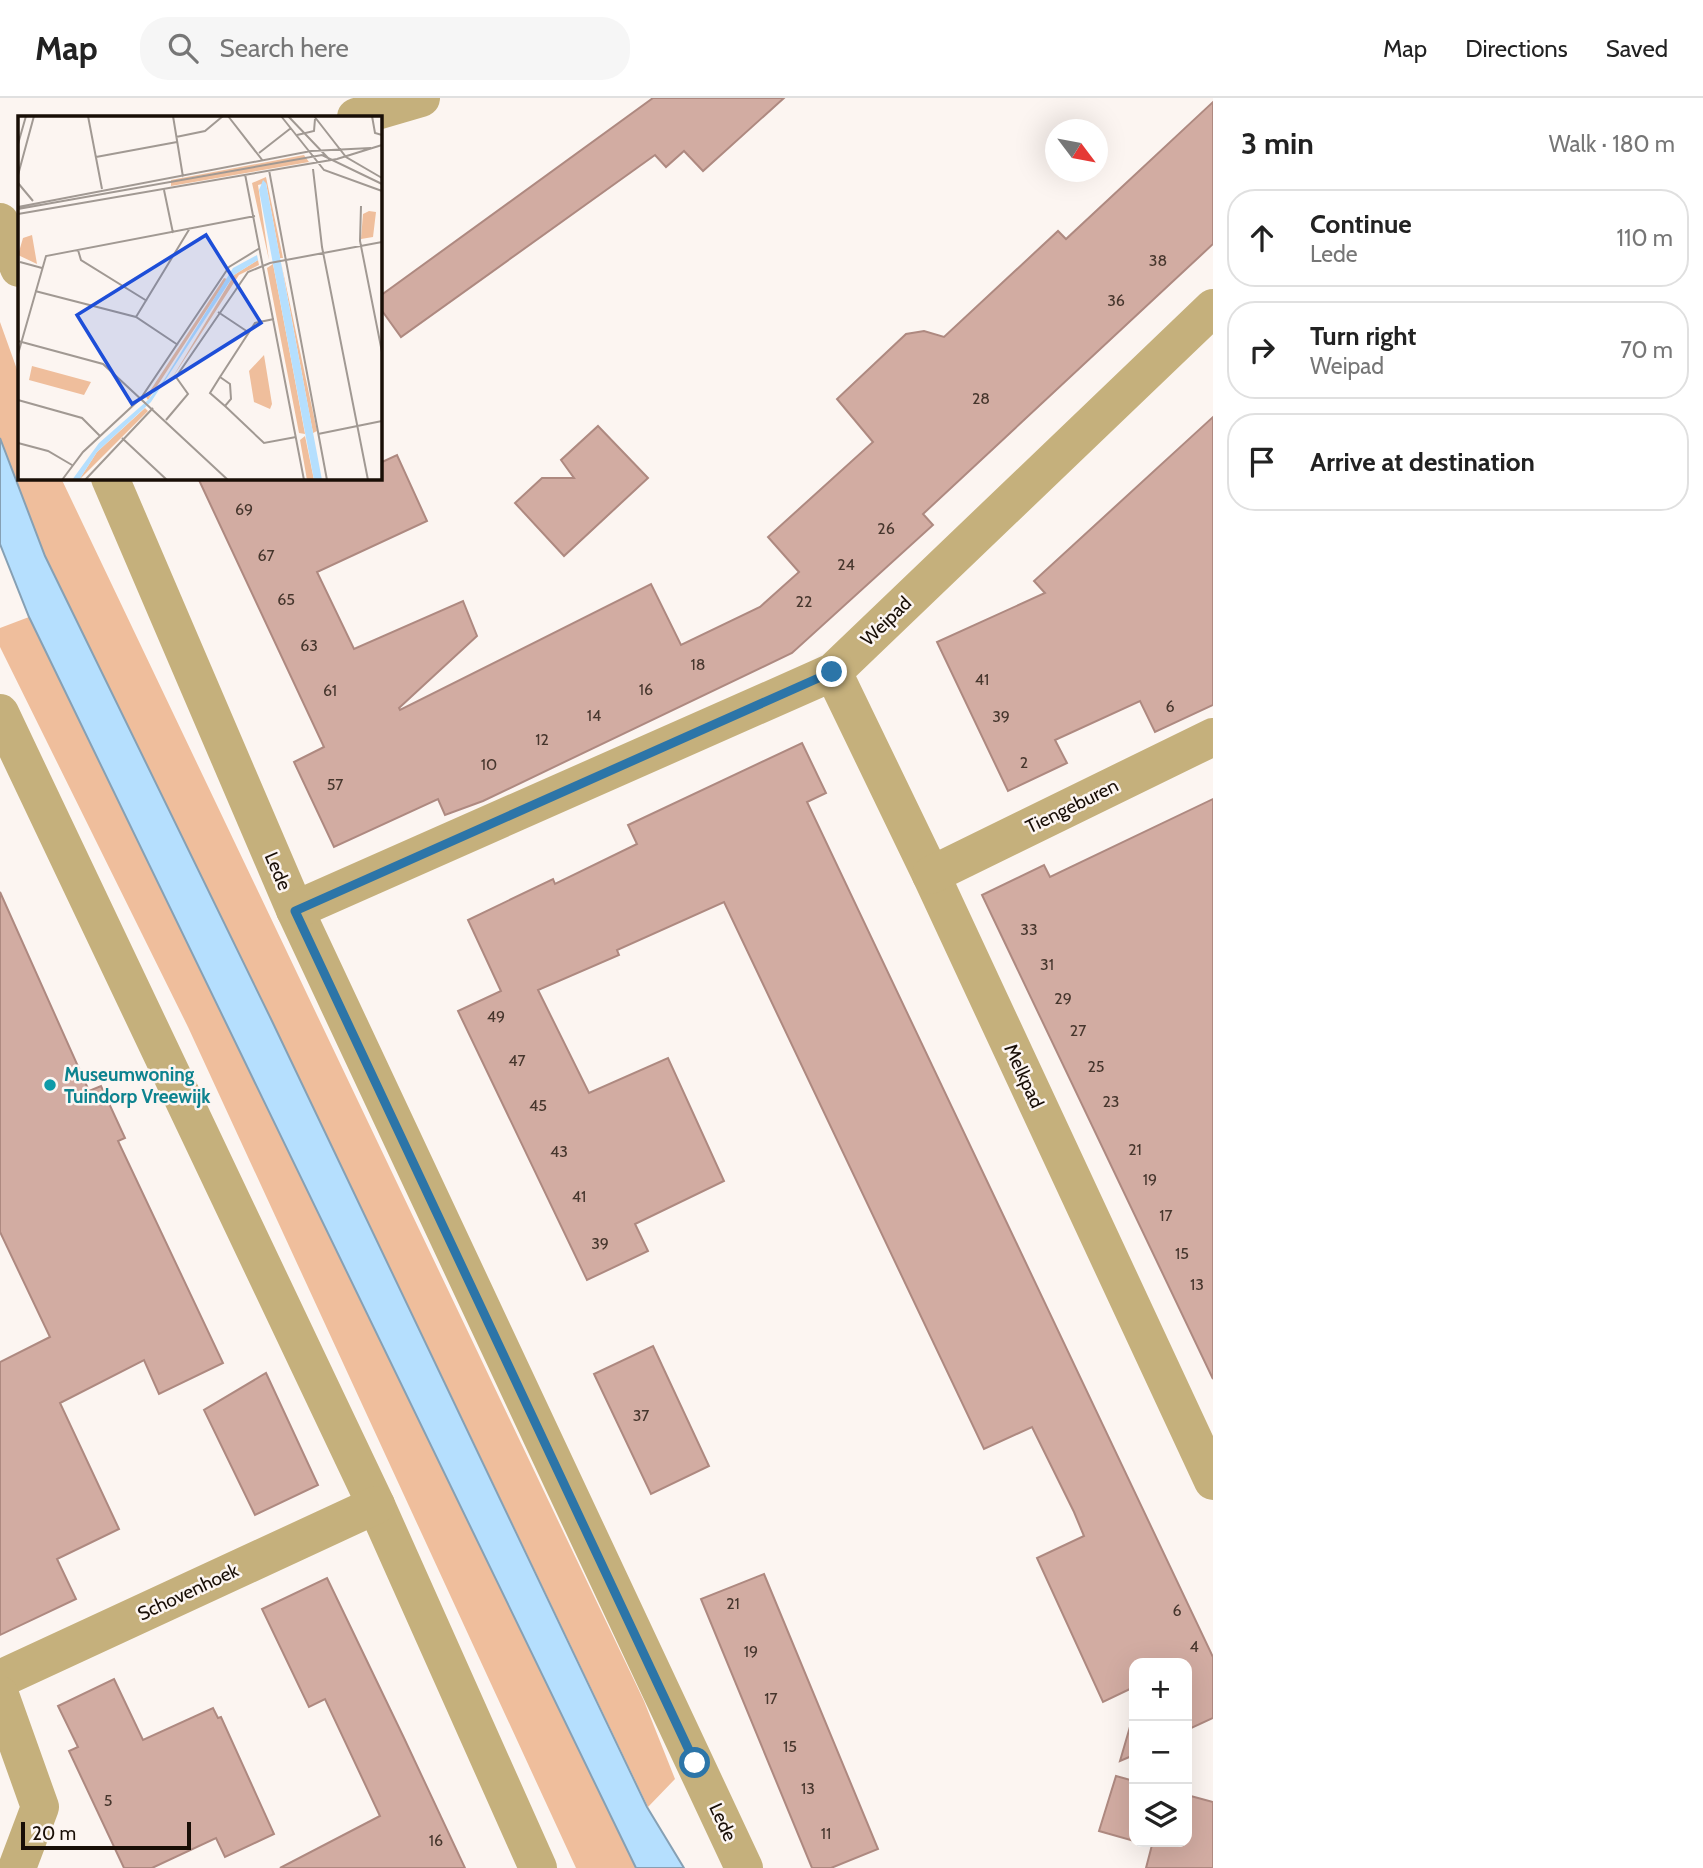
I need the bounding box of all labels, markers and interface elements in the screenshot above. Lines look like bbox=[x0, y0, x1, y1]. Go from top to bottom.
search box bbox=[140, 17, 630, 80]
text: Map bbox=[35, 28, 98, 68]
icon: search bbox=[164, 29, 202, 67]
text: Search here bbox=[220, 32, 349, 64]
text: Map bbox=[1383, 34, 1427, 63]
text: Directions bbox=[1465, 34, 1568, 63]
text: Saved bbox=[1606, 34, 1668, 63]
inset map bbox=[18, 116, 382, 480]
north arrow bbox=[1045, 119, 1108, 182]
text: 3 min bbox=[1241, 125, 1314, 162]
text: Walk · 180 m bbox=[1549, 130, 1675, 158]
text: Continue bbox=[1310, 208, 1412, 240]
icon: ahead bbox=[1243, 219, 1281, 257]
text: 110 m bbox=[1617, 224, 1673, 252]
text: Lede bbox=[1310, 240, 1358, 268]
house number: 38 bbox=[1149, 251, 1167, 270]
house number: 36 bbox=[1107, 291, 1125, 310]
text: Turn right bbox=[1310, 320, 1416, 352]
icon: right bbox=[1243, 331, 1281, 369]
text: 70 m bbox=[1620, 336, 1673, 364]
text: Weipad bbox=[1310, 352, 1384, 380]
house number: 28 bbox=[972, 389, 990, 408]
icon: arrive bbox=[1243, 443, 1281, 481]
text: Arrive at destination bbox=[1310, 446, 1535, 478]
house number: 69 bbox=[235, 500, 253, 519]
house number: 26 bbox=[877, 519, 895, 538]
house number: 67 bbox=[257, 546, 275, 565]
house number: 24 bbox=[837, 555, 855, 574]
house number: 65 bbox=[277, 590, 295, 609]
street label: Weipad bbox=[856, 591, 916, 651]
house number: 22 bbox=[796, 592, 812, 611]
house number: 63 bbox=[300, 636, 318, 655]
house number: 18 bbox=[691, 655, 705, 674]
route end bbox=[816, 656, 847, 687]
house number: 41 bbox=[975, 670, 989, 689]
house number: 16 bbox=[639, 680, 653, 699]
house number: 61 bbox=[323, 681, 337, 700]
house number: 6 bbox=[1165, 697, 1175, 716]
house number: 14 bbox=[587, 706, 601, 725]
house number: 39 bbox=[992, 707, 1010, 726]
house number: 12 bbox=[535, 730, 549, 749]
house number: 2 bbox=[1020, 753, 1028, 772]
house number: 10 bbox=[481, 755, 497, 774]
street label: Tiengeburen bbox=[1022, 774, 1122, 838]
house number: 57 bbox=[327, 775, 343, 794]
street label: Lede bbox=[260, 848, 296, 894]
house number: 33 bbox=[1020, 920, 1038, 939]
house number: 31 bbox=[1040, 955, 1054, 974]
house number: 29 bbox=[1054, 989, 1072, 1008]
house number: 49 bbox=[487, 1007, 505, 1026]
house number: 27 bbox=[1070, 1021, 1086, 1040]
street label: Melkpad bbox=[999, 1040, 1049, 1112]
house number: 47 bbox=[508, 1051, 526, 1070]
house number: 25 bbox=[1087, 1057, 1105, 1076]
place label: Museumwoning Tuindorp Vreewijk bbox=[64, 1063, 211, 1108]
marker: Museumwoning Tuindorp Vreewijk bbox=[42, 1077, 58, 1093]
house number: 23 bbox=[1102, 1092, 1120, 1111]
house number: 45 bbox=[529, 1096, 547, 1115]
house number: 21 bbox=[1128, 1140, 1142, 1159]
house number: 43 bbox=[550, 1142, 568, 1161]
house number: 19 bbox=[1143, 1170, 1157, 1189]
house number: 41 bbox=[572, 1187, 586, 1206]
house number: 17 bbox=[1159, 1206, 1173, 1225]
house number: 39 bbox=[591, 1234, 609, 1253]
house number: 15 bbox=[1175, 1244, 1189, 1263]
house number: 13 bbox=[1190, 1275, 1204, 1294]
house number: 37 bbox=[633, 1406, 649, 1425]
street label: Schovenhoek bbox=[134, 1558, 243, 1625]
house number: 21 bbox=[726, 1594, 740, 1613]
house number: 6 bbox=[1172, 1601, 1182, 1620]
house number: 4 bbox=[1189, 1637, 1199, 1656]
house number: 19 bbox=[744, 1642, 758, 1661]
map controls bbox=[1129, 1658, 1192, 1847]
button: + bbox=[1129, 1658, 1192, 1721]
house number: 17 bbox=[764, 1689, 778, 1708]
button: − bbox=[1129, 1721, 1192, 1784]
house number: 15 bbox=[783, 1737, 797, 1756]
route start bbox=[679, 1747, 710, 1778]
house number: 13 bbox=[801, 1779, 815, 1798]
button: layers bbox=[1129, 1784, 1192, 1847]
house number: 5 bbox=[104, 1791, 112, 1810]
street label: Lede bbox=[704, 1799, 742, 1845]
scale bar bbox=[21, 1819, 191, 1851]
text: 20 m bbox=[32, 1822, 76, 1845]
house number: 11 bbox=[821, 1824, 831, 1843]
house number: 16 bbox=[429, 1831, 443, 1850]

